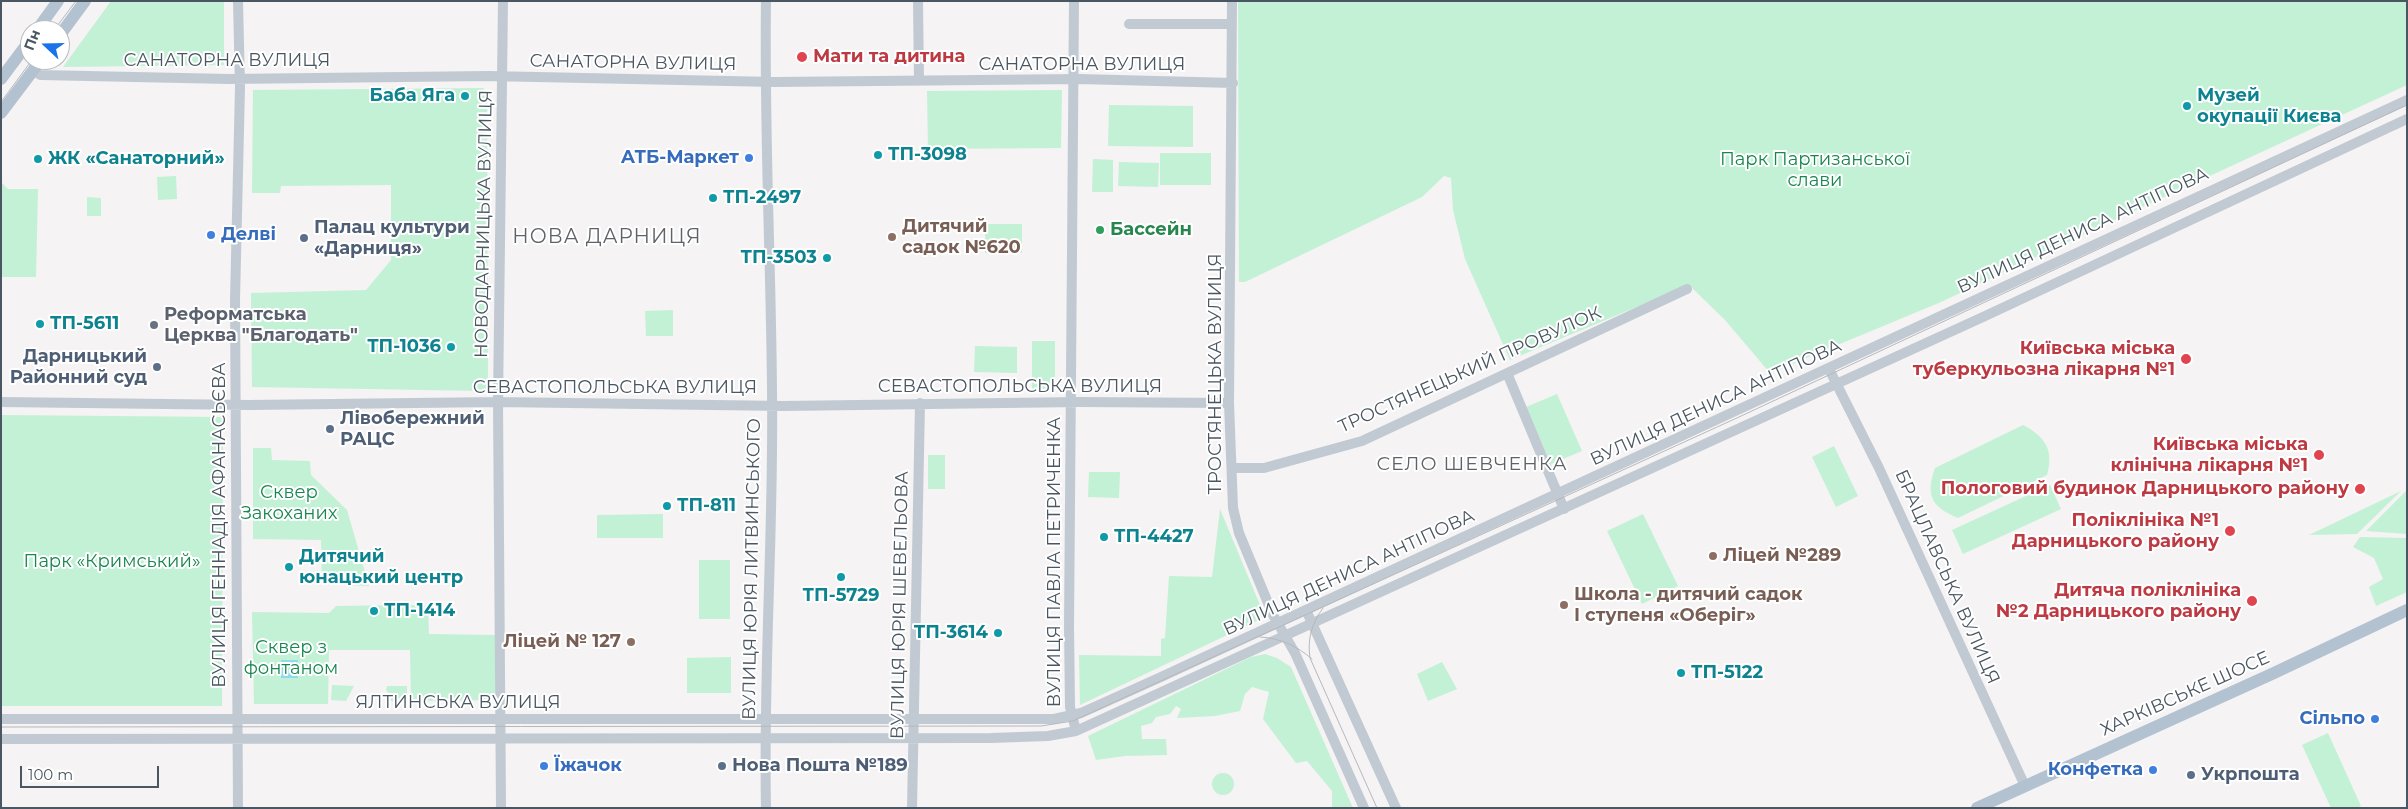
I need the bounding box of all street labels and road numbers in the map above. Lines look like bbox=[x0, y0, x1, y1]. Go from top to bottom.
street label: САНАТОРНА ВУЛИЦЯ bbox=[124, 50, 330, 72]
street label: САНАТОРНА ВУЛИЦЯ bbox=[529, 50, 737, 76]
street label: САНАТОРНА ВУЛИЦЯ bbox=[979, 54, 1185, 76]
street label: НОВОДАРНИЦЬКА ВУЛИЦЯ bbox=[471, 90, 497, 358]
street label: ВУЛИЦЯ ДЕНИСА АНТІПОВА bbox=[1954, 163, 2212, 299]
street label: ТРОСТЯНЕЦЬКА ВУЛИЦЯ bbox=[1205, 253, 1227, 495]
street label: ТРОСТЯНЕЦЬКИЙ ПРОВУЛОК bbox=[1335, 302, 1605, 438]
street label: ВУЛИЦЯ ДЕНИСА АНТІПОВА bbox=[1587, 335, 1845, 471]
street label: ВУЛИЦЯ ГЕННАДІЯ АФАНАСЬЄВА bbox=[209, 362, 231, 688]
street label: СЕВАСТОПОЛЬСЬКА ВУЛИЦЯ bbox=[878, 376, 1162, 398]
street label: СЕВАСТОПОЛЬСЬКА ВУЛИЦЯ bbox=[473, 377, 757, 399]
street label: ВУЛИЦЯ ПАВЛА ПЕТРИЧЕНКА bbox=[1044, 417, 1066, 707]
street label: ВУЛИЦЯ ЮРІЯ ЛИТВИНСЬКОГО bbox=[739, 418, 765, 720]
street label: БРАЦЛАВСЬКА ВУЛИЦЯ bbox=[1890, 466, 2004, 688]
street label: ВУЛИЦЯ ЮРІЯ ШЕВЕЛЬОВА bbox=[887, 471, 913, 739]
street label: ВУЛИЦЯ ДЕНИСА АНТІПОВА bbox=[1220, 505, 1478, 641]
street label: ХАРКІВСЬКЕ ШОСЕ bbox=[2097, 647, 2273, 741]
street label: ЯЛТИНСЬКА ВУЛИЦЯ bbox=[355, 692, 561, 714]

